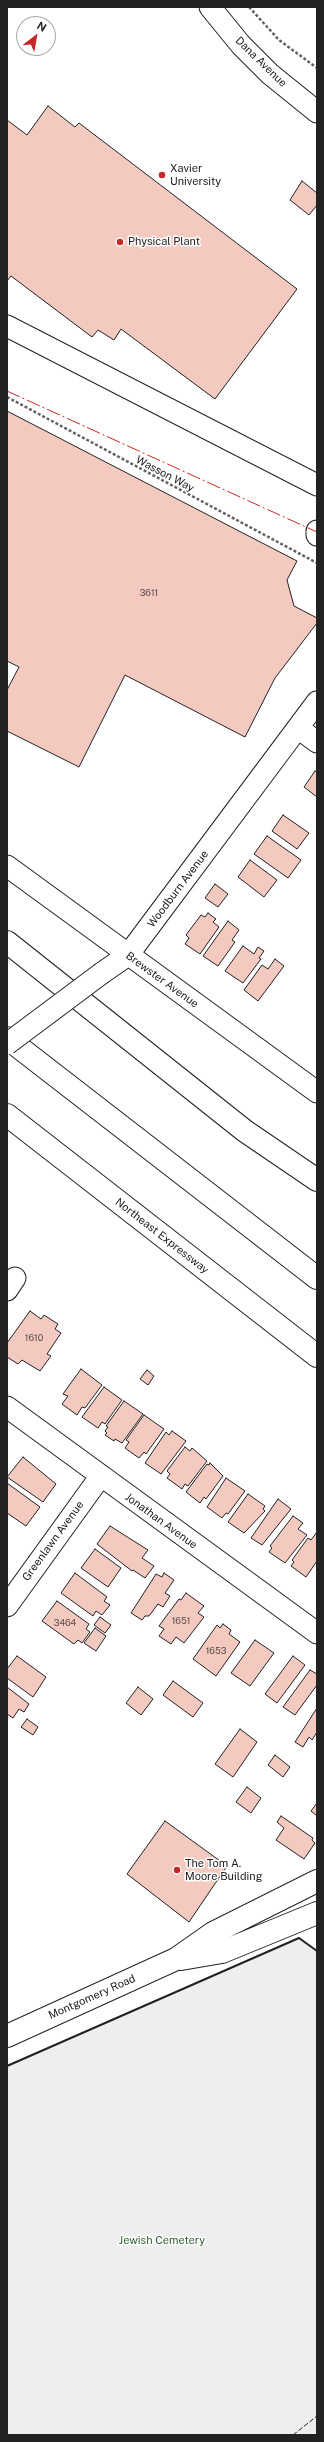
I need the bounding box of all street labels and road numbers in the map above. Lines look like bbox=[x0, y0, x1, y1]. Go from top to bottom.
street label: Dana Avenue bbox=[232, 34, 290, 90]
street label: Wasson Way bbox=[134, 453, 196, 495]
street label: Woodburn Avenue bbox=[145, 848, 211, 930]
street label: Brewster Avenue bbox=[123, 949, 201, 1011]
street label: Northeast Expressway bbox=[113, 1195, 211, 1277]
street label: Jonathan Avenue bbox=[122, 1490, 200, 1552]
street label: Greenlawn Avenue bbox=[20, 1498, 86, 1584]
street label: Montgomery Road bbox=[46, 1972, 138, 2022]

